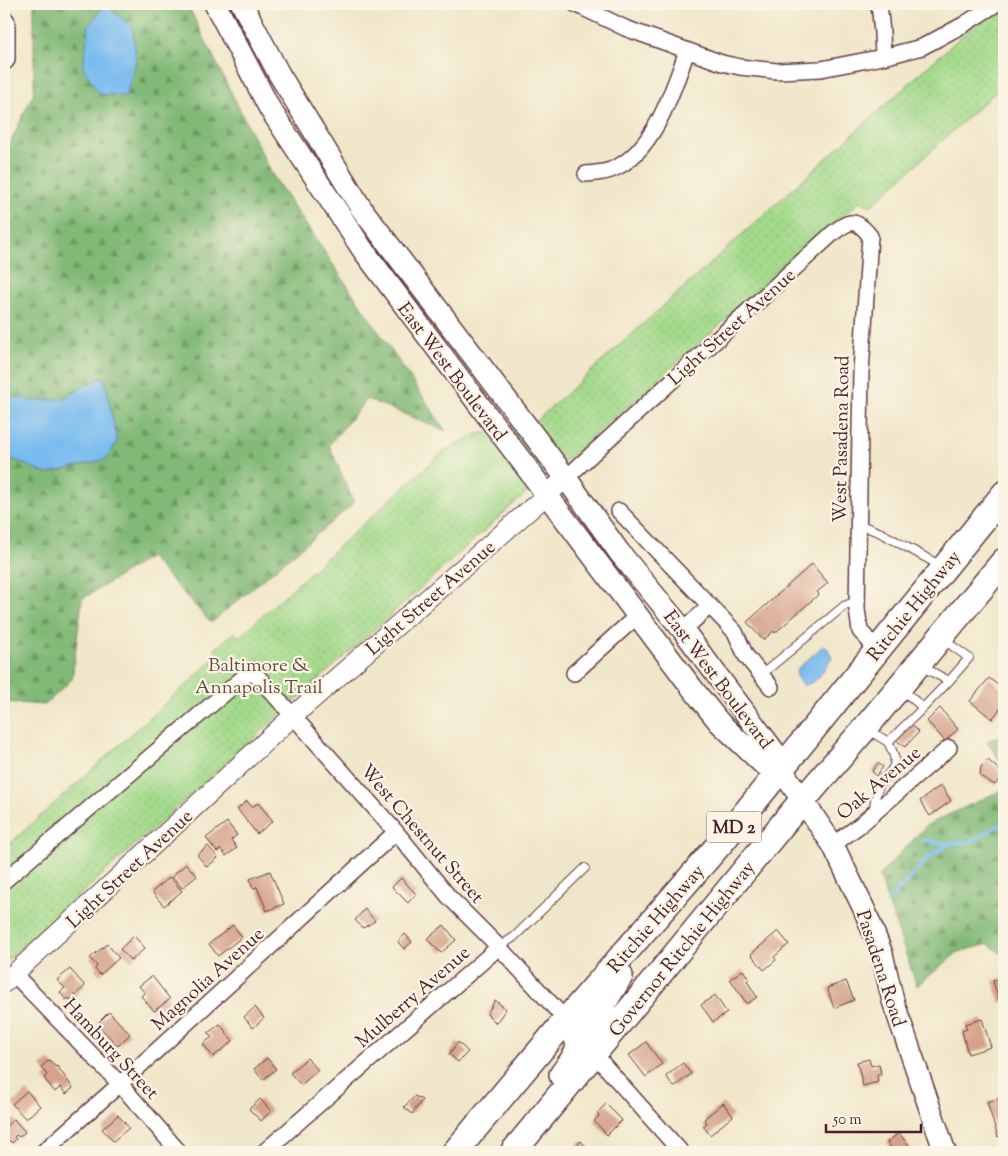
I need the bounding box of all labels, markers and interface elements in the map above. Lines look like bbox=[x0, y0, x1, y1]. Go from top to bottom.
street label: Light Street Avenue bbox=[663, 263, 803, 393]
street label: East West Boulevard bbox=[390, 297, 512, 448]
street label: West Pasadena Road bbox=[828, 355, 857, 523]
street label: Light Street Avenue bbox=[361, 535, 503, 663]
street label: Ritchie Highway bbox=[862, 545, 969, 668]
street label: East West Boulevard bbox=[656, 605, 778, 756]
park label: Baltimore & Annapolis Trail bbox=[195, 653, 323, 702]
street label: Oak Avenue bbox=[832, 740, 928, 827]
street label: West Chestnut Street bbox=[353, 759, 490, 911]
street label: Light Street Avenue bbox=[61, 804, 200, 936]
road number: MD 2 bbox=[706, 812, 762, 842]
street label: Governor Ritchie Highway bbox=[603, 855, 763, 1043]
street label: Ritchie Highway bbox=[602, 859, 712, 980]
street label: Pasadena Road bbox=[848, 907, 911, 1031]
street label: Magnolia Avenue bbox=[146, 922, 271, 1038]
street label: Mulberry Avenue bbox=[350, 940, 477, 1055]
street label: Hamburg Street bbox=[56, 993, 165, 1107]
scale bar bbox=[826, 1101, 920, 1133]
text: 50 m bbox=[832, 1110, 862, 1131]

